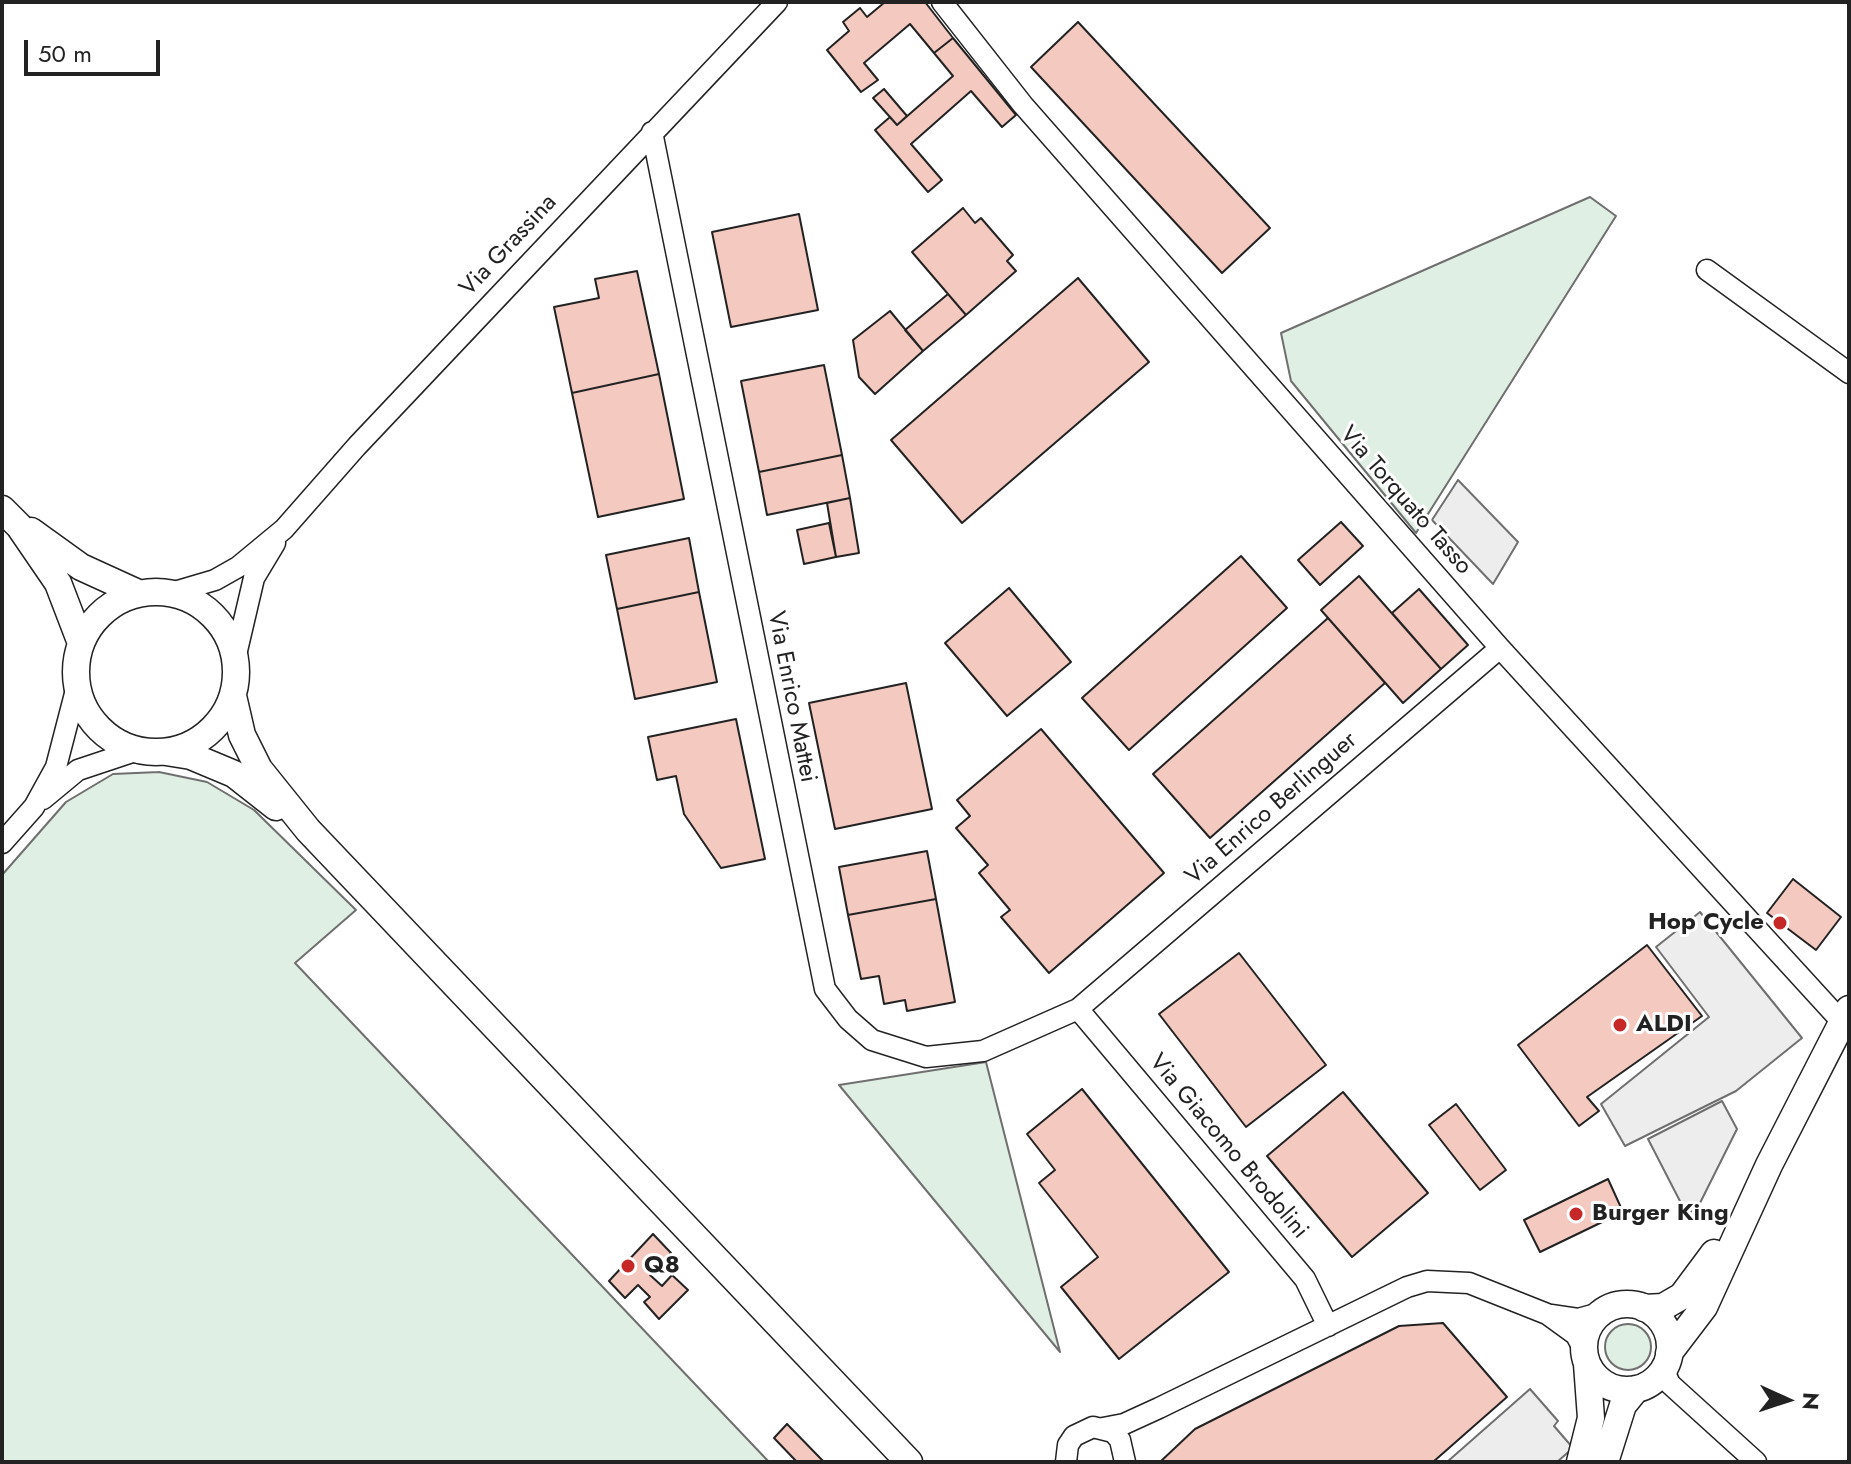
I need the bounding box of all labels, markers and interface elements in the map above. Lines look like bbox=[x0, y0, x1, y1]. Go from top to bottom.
scale bar bbox=[28, 24, 164, 74]
text: 50 m bbox=[38, 36, 92, 71]
street label: Via Grassina bbox=[455, 189, 563, 303]
street label: Via Torquato Tasso bbox=[1333, 421, 1477, 581]
street label: Via Enrico Mattei bbox=[760, 609, 822, 785]
street label: Via Enrico Berlinguer bbox=[1180, 727, 1364, 891]
place label: Hop Cycle bbox=[1648, 909, 1764, 937]
marker: Hop Cycle bbox=[1771, 914, 1789, 932]
place label: ALDI bbox=[1636, 1011, 1692, 1039]
marker: ALDI bbox=[1611, 1016, 1629, 1034]
street label: Via Giacomo Brodolini bbox=[1142, 1049, 1314, 1245]
place label: Burger King bbox=[1592, 1200, 1729, 1228]
marker: Burger King bbox=[1567, 1205, 1585, 1223]
place label: Q8 bbox=[644, 1252, 680, 1280]
marker: Q8 bbox=[619, 1257, 637, 1275]
north arrow bbox=[1747, 1360, 1827, 1440]
text: N bbox=[1795, 1392, 1827, 1411]

